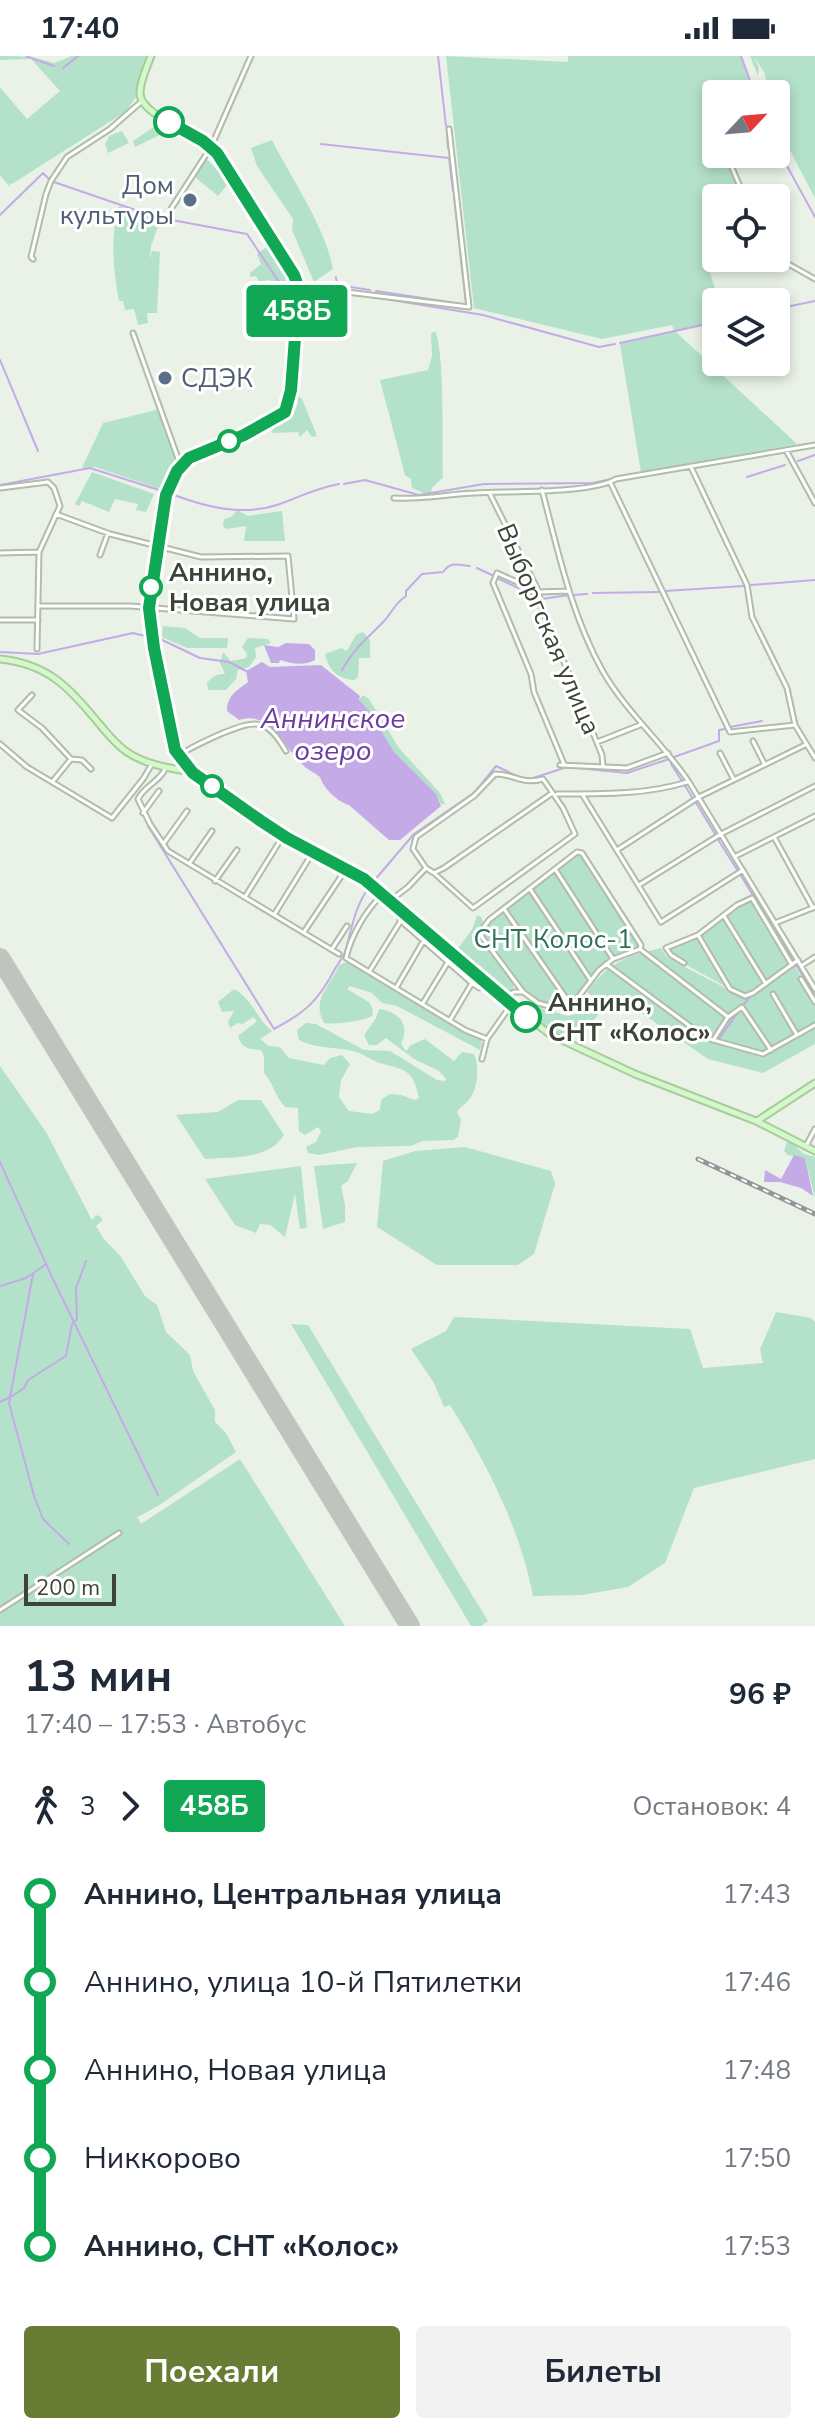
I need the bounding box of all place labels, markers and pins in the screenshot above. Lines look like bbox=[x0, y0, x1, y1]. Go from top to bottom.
unlabelled marker bbox=[154, 107, 184, 137]
place label: Дом культуры bbox=[60, 168, 174, 233]
marker: Дом культуры bbox=[181, 191, 199, 209]
place label: СДЭК bbox=[181, 361, 253, 396]
marker: СДЭК bbox=[156, 369, 174, 387]
unlabelled marker bbox=[218, 430, 240, 452]
place label: Аннино, Новая улица bbox=[169, 555, 331, 620]
marker: Аннино, Новая улица bbox=[140, 576, 162, 598]
unlabelled marker bbox=[201, 775, 223, 797]
place label: Аннино, СНТ «Колос» bbox=[548, 985, 711, 1050]
marker: Аннино, СНТ «Колос» bbox=[511, 1002, 541, 1032]

